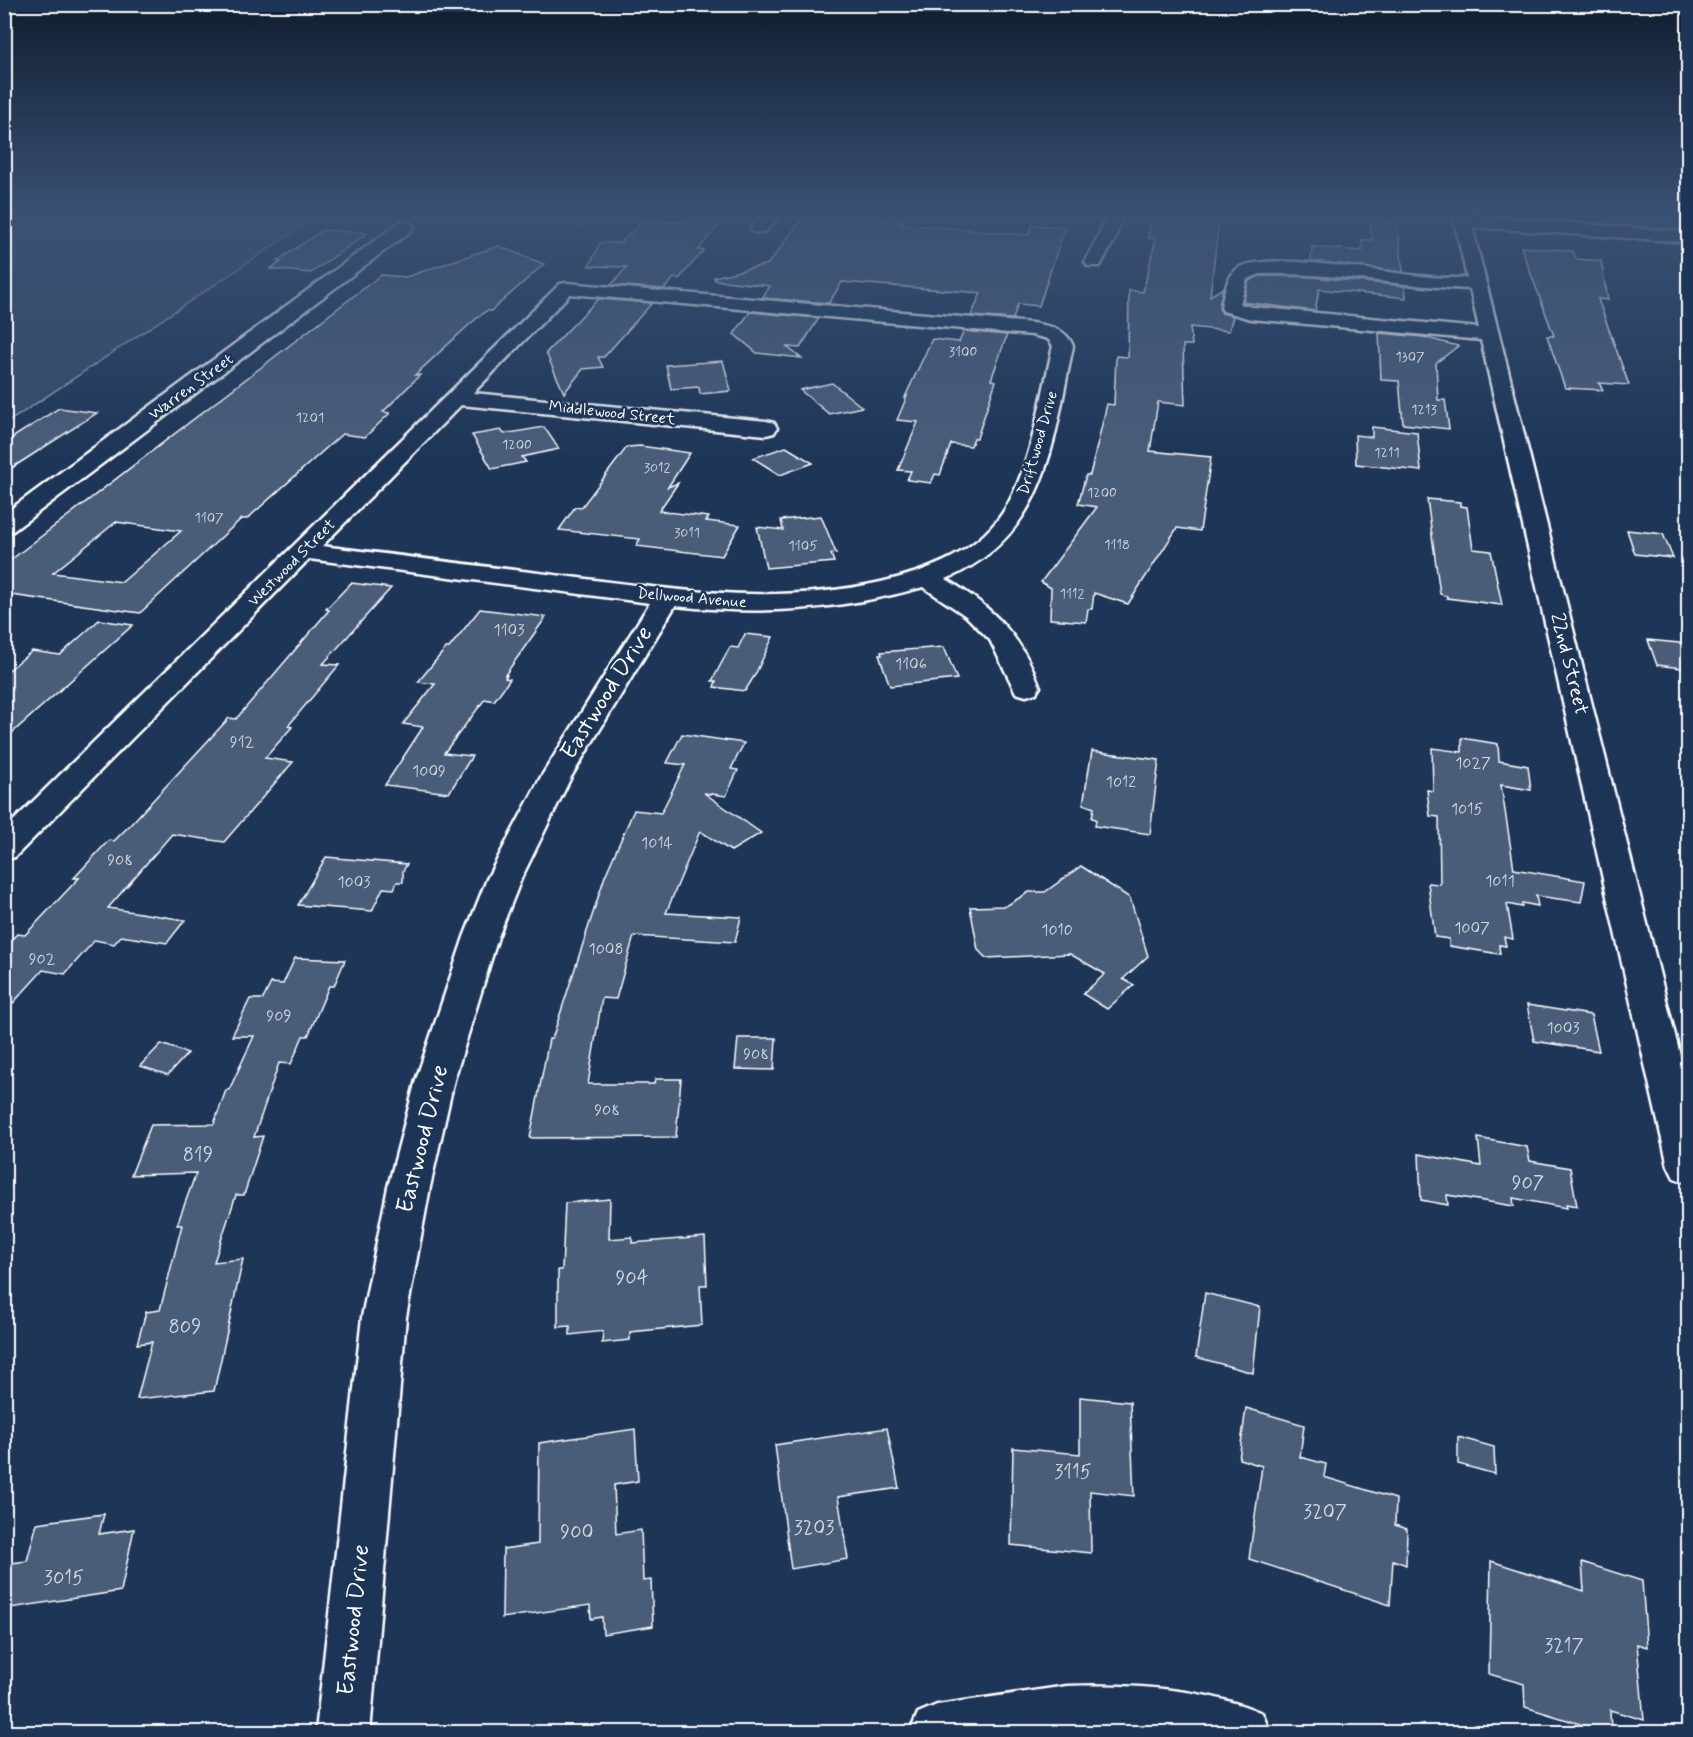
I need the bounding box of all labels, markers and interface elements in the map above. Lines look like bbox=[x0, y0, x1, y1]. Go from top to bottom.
house number: 3100 bbox=[949, 343, 977, 361]
house number: 1307 bbox=[1395, 348, 1425, 366]
street label: Warren Street bbox=[144, 349, 238, 425]
street label: Driftwood Drive bbox=[1013, 388, 1063, 498]
street label: Middlewood Street bbox=[548, 396, 677, 430]
house number: 1213 bbox=[1411, 401, 1437, 419]
house number: 1201 bbox=[296, 409, 324, 427]
house number: 1200 bbox=[502, 436, 532, 454]
house number: 1211 bbox=[1374, 444, 1400, 462]
house number: 3012 bbox=[644, 459, 670, 477]
house number: 1200 bbox=[1087, 484, 1117, 502]
house number: 1107 bbox=[194, 509, 224, 527]
street label: Westwood Street bbox=[244, 514, 341, 611]
house number: 3011 bbox=[674, 524, 700, 542]
house number: 1118 bbox=[1104, 536, 1130, 554]
house number: 1105 bbox=[788, 537, 818, 555]
street label: Dellwood Avenue bbox=[636, 583, 748, 613]
house number: 1112 bbox=[1060, 585, 1084, 603]
street label: 22nd Street bbox=[1543, 610, 1595, 718]
house number: 1103 bbox=[494, 620, 524, 641]
street label: Eastwood Drive bbox=[554, 620, 660, 766]
house number: 1106 bbox=[895, 654, 927, 675]
house number: 912 bbox=[230, 732, 255, 753]
house number: 1027 bbox=[1455, 753, 1491, 774]
house number: 1009 bbox=[412, 761, 446, 782]
house number: 1012 bbox=[1106, 772, 1136, 793]
house number: 1015 bbox=[1451, 799, 1483, 820]
house number: 1014 bbox=[641, 833, 673, 854]
house number: 908 bbox=[107, 850, 133, 871]
house number: 1011 bbox=[1485, 871, 1515, 892]
house number: 1003 bbox=[337, 872, 371, 893]
house number: 1007 bbox=[1454, 918, 1490, 939]
house number: 1010 bbox=[1041, 920, 1073, 941]
house number: 1008 bbox=[589, 939, 623, 960]
house number: 902 bbox=[29, 949, 56, 970]
house number: 909 bbox=[266, 1006, 292, 1027]
house number: 1003 bbox=[1546, 1018, 1580, 1039]
house number: 908 bbox=[743, 1044, 769, 1065]
street label: Eastwood Drive bbox=[390, 1062, 456, 1216]
house number: 908 bbox=[594, 1100, 620, 1121]
house number: 819 bbox=[183, 1142, 213, 1169]
house number: 907 bbox=[1512, 1170, 1544, 1197]
house number: 904 bbox=[615, 1265, 649, 1292]
house number: 809 bbox=[168, 1314, 202, 1341]
house number: 3115 bbox=[1054, 1459, 1092, 1486]
house number: 3207 bbox=[1303, 1499, 1347, 1526]
house number: 3203 bbox=[794, 1515, 834, 1542]
house number: 900 bbox=[560, 1519, 594, 1546]
street label: Eastwood Drive bbox=[331, 1543, 377, 1697]
house number: 3015 bbox=[44, 1565, 84, 1592]
house number: 3217 bbox=[1544, 1633, 1584, 1660]

